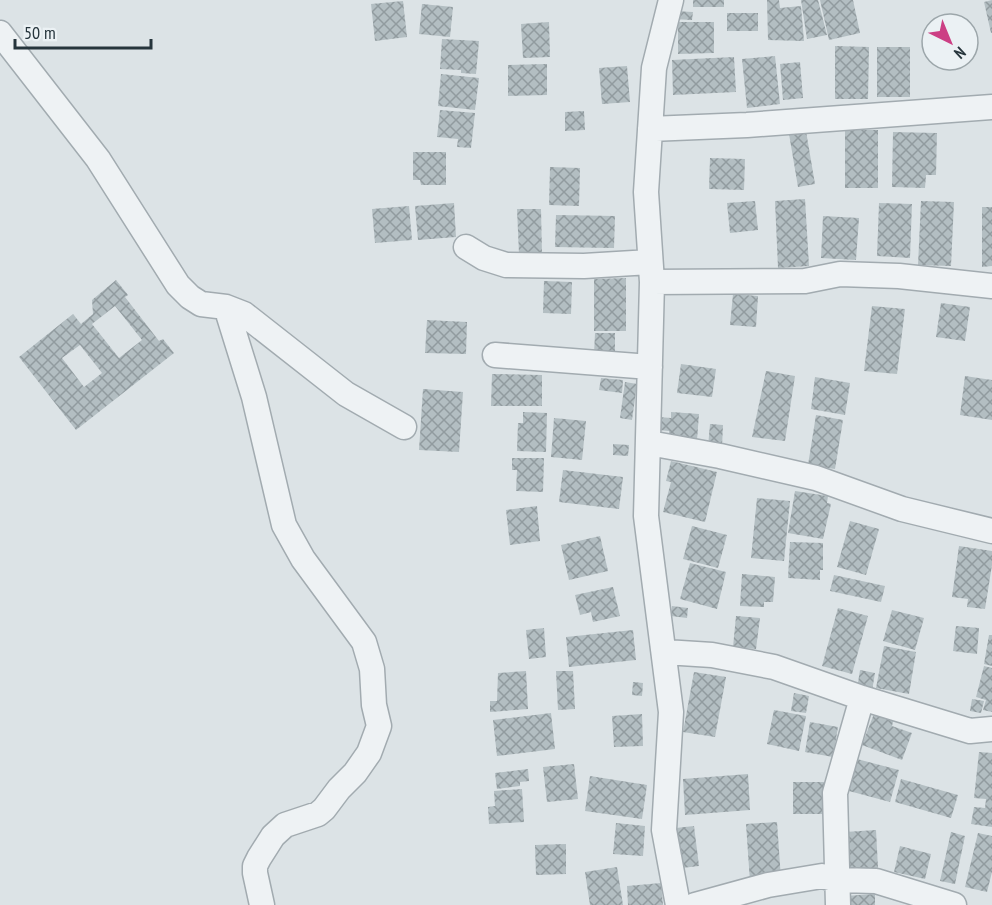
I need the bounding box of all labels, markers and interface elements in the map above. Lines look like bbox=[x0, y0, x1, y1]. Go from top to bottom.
scale bar bbox=[15, 12, 152, 50]
north arrow bbox=[920, 12, 980, 72]
text: 50 m bbox=[24, 21, 56, 44]
text: N bbox=[950, 43, 970, 63]

